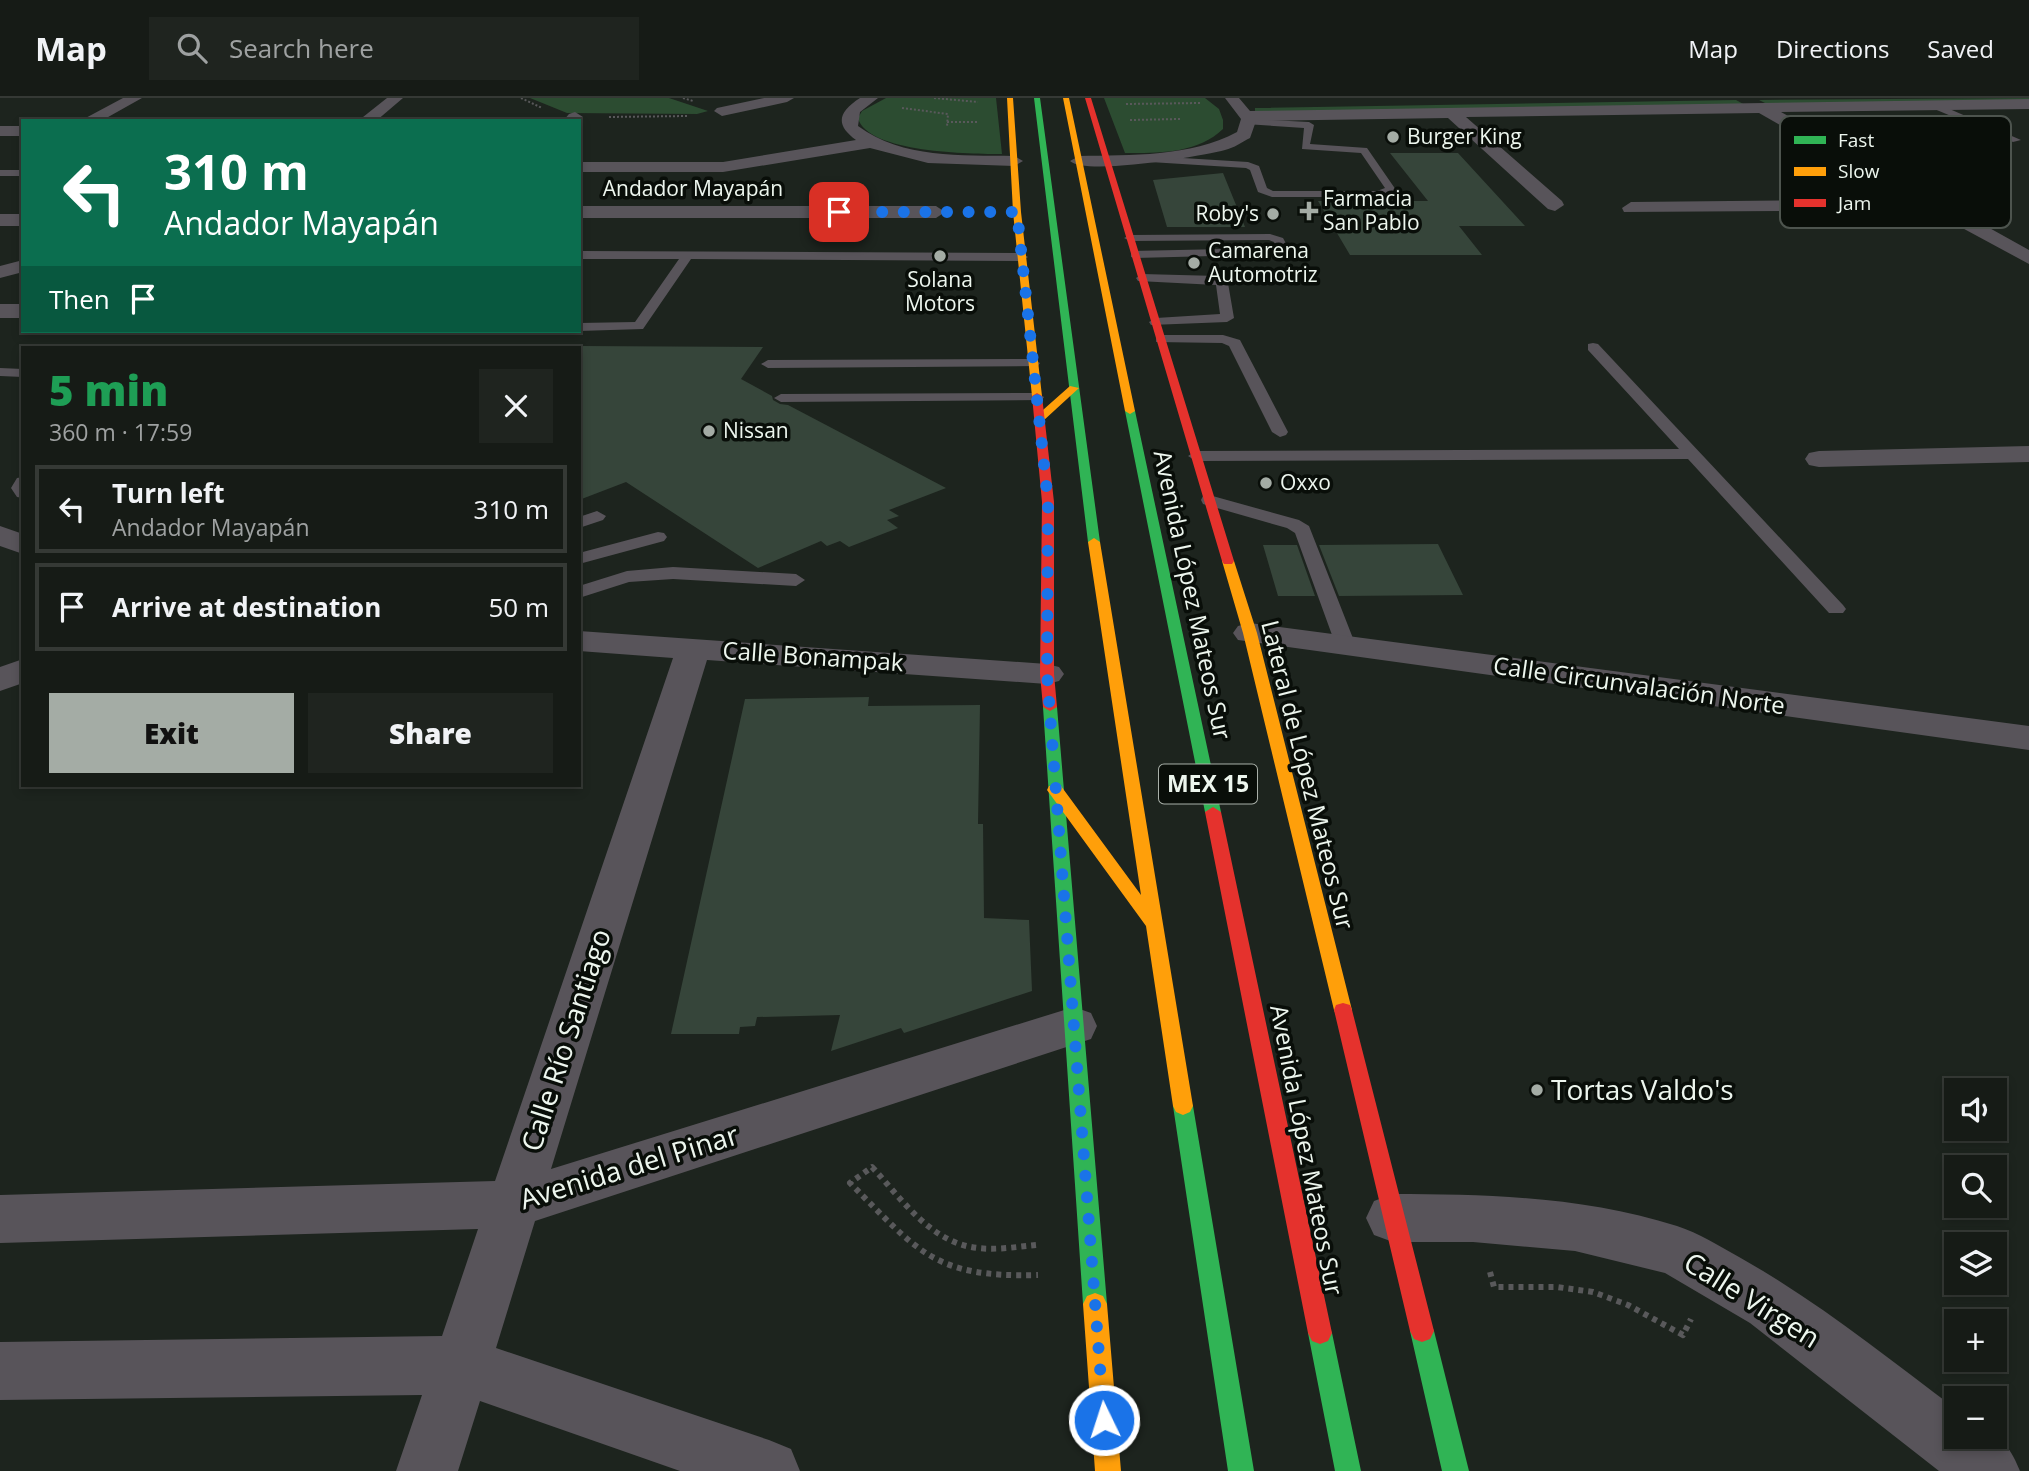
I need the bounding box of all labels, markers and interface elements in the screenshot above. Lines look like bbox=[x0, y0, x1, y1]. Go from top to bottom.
search box bbox=[149, 17, 639, 80]
text: Map bbox=[35, 26, 107, 71]
icon: search bbox=[173, 29, 211, 67]
text: Search here bbox=[229, 30, 374, 66]
text: Map bbox=[1688, 32, 1738, 65]
text: Directions bbox=[1776, 32, 1889, 65]
text: Saved bbox=[1927, 32, 1994, 65]
legend bbox=[1780, 116, 2011, 228]
place label: Burger King bbox=[1407, 122, 1522, 150]
text: Fast bbox=[1838, 127, 1874, 153]
marker: Burger King bbox=[1385, 129, 1401, 145]
text: 310 m bbox=[164, 138, 309, 204]
icon: left bbox=[49, 147, 140, 238]
text: Slow bbox=[1838, 158, 1880, 184]
street label: Andador Mayapán bbox=[603, 174, 783, 202]
pin bbox=[809, 182, 869, 242]
place label: Farmacia San Pablo bbox=[1323, 184, 1420, 236]
text: Jam bbox=[1836, 190, 1871, 216]
icon: arrive bbox=[820, 193, 858, 231]
place label: Roby's bbox=[1195, 199, 1259, 227]
text: Andador Mayapán bbox=[164, 201, 439, 244]
marker: Farmacia San Pablo bbox=[1301, 203, 1317, 219]
marker: Roby's bbox=[1265, 206, 1281, 222]
place label: Camarena Automotriz bbox=[1208, 236, 1318, 288]
marker: Solana Motors bbox=[932, 248, 948, 264]
marker: Camarena Automotriz bbox=[1186, 255, 1202, 271]
place label: Solana Motors bbox=[905, 265, 975, 317]
icon: arrive bbox=[124, 280, 162, 318]
text: Then bbox=[49, 281, 110, 317]
text: 5 min bbox=[49, 361, 168, 418]
button: close bbox=[479, 369, 553, 443]
text: 360 m · 17:59 bbox=[49, 416, 192, 448]
place label: Nissan bbox=[723, 416, 789, 444]
marker: Nissan bbox=[701, 423, 717, 439]
street label: Avenida López Mateos Sur bbox=[1147, 447, 1240, 743]
place label: Oxxo bbox=[1280, 468, 1331, 496]
text: Turn left bbox=[112, 475, 224, 511]
marker: Oxxo bbox=[1258, 475, 1274, 491]
icon: left bbox=[53, 490, 91, 528]
text: 310 m bbox=[474, 491, 549, 527]
text: Andador Mayapán bbox=[112, 511, 310, 543]
icon: arrive bbox=[53, 588, 91, 626]
text: Arrive at destination bbox=[112, 589, 381, 625]
text: 50 m bbox=[488, 589, 549, 625]
street label: Lateral de López Mateos Sur bbox=[1254, 617, 1363, 933]
street label: Calle Bonampak bbox=[722, 633, 905, 678]
street label: Calle Circunvalación Norte bbox=[1491, 648, 1787, 721]
button: Exit bbox=[49, 693, 294, 773]
button: Share bbox=[308, 693, 553, 773]
road number: MEX 15 bbox=[1159, 764, 1257, 804]
street label: Calle Río Santiago bbox=[511, 924, 619, 1156]
street label: Avenida López Mateos Sur bbox=[1263, 1002, 1352, 1298]
place label: Tortas Valdo's bbox=[1551, 1070, 1734, 1108]
map controls bbox=[1944, 1078, 2007, 1449]
button: sound bbox=[1944, 1078, 2007, 1141]
marker: Tortas Valdo's bbox=[1529, 1082, 1545, 1098]
street label: Avenida del Pinar bbox=[515, 1115, 743, 1217]
button: search bbox=[1944, 1155, 2007, 1218]
button: layers bbox=[1944, 1232, 2007, 1295]
street label: Calle Virgen bbox=[1677, 1242, 1828, 1356]
button: + bbox=[1944, 1309, 2007, 1372]
position arrow bbox=[1067, 1383, 1141, 1457]
button: − bbox=[1944, 1386, 2007, 1449]

